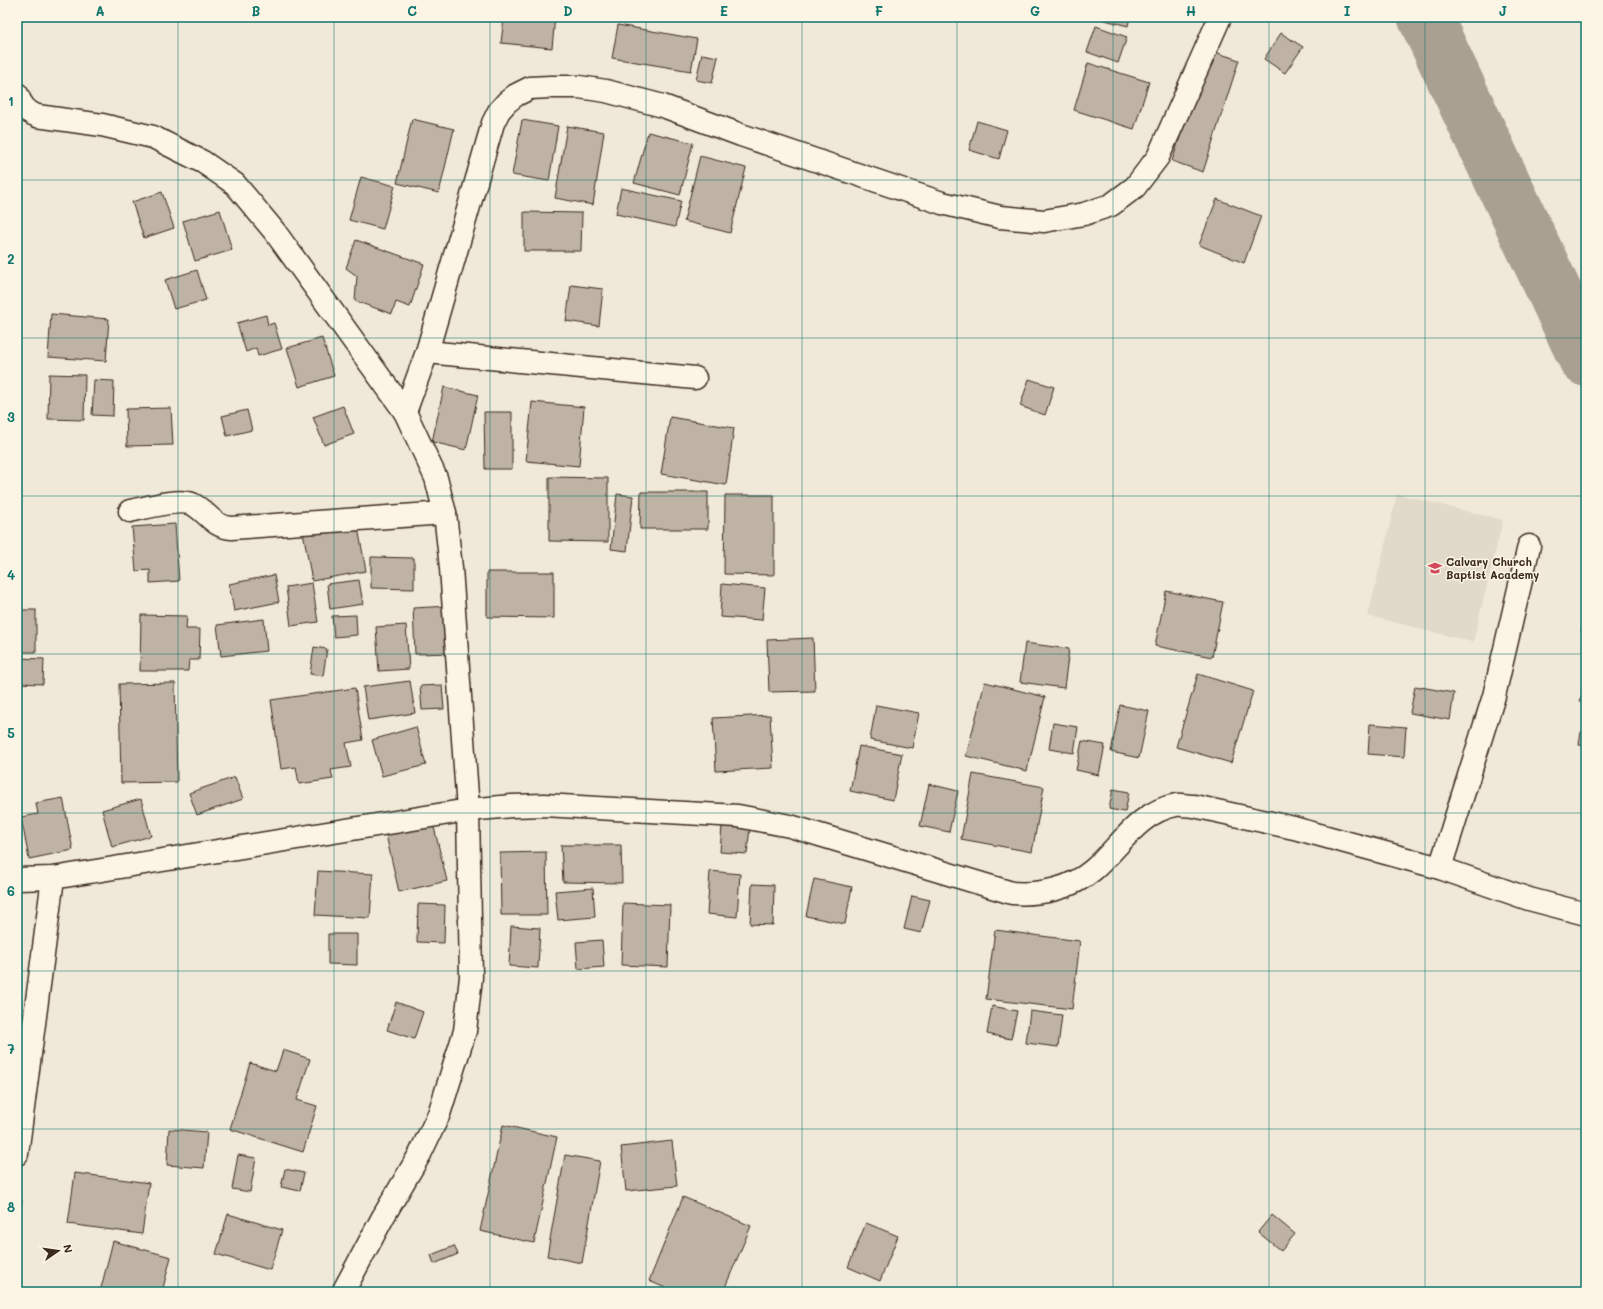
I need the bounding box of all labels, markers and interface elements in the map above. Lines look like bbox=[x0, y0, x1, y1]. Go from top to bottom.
text: A bbox=[95, 2, 105, 19]
text: B bbox=[252, 2, 261, 19]
text: C bbox=[407, 2, 417, 19]
text: D bbox=[563, 2, 573, 19]
text: E bbox=[720, 2, 728, 19]
text: F bbox=[875, 2, 883, 19]
text: G bbox=[1030, 2, 1040, 19]
text: H bbox=[1186, 2, 1196, 19]
text: I bbox=[1344, 2, 1351, 19]
text: J bbox=[1499, 2, 1507, 19]
text: 1 bbox=[8, 92, 14, 109]
text: 2 bbox=[7, 250, 15, 267]
text: 3 bbox=[7, 408, 15, 425]
place label: Calvary Church Baptist Academy bbox=[1446, 554, 1539, 582]
school or university icon: Calvary Church Baptist Academy bbox=[1427, 560, 1443, 576]
text: 4 bbox=[7, 566, 15, 583]
text: 5 bbox=[7, 724, 15, 741]
text: 6 bbox=[7, 882, 15, 899]
text: 7 bbox=[7, 1040, 15, 1057]
text: 8 bbox=[7, 1198, 15, 1215]
north arrow bbox=[38, 1231, 78, 1271]
text: N bbox=[60, 1243, 76, 1254]

